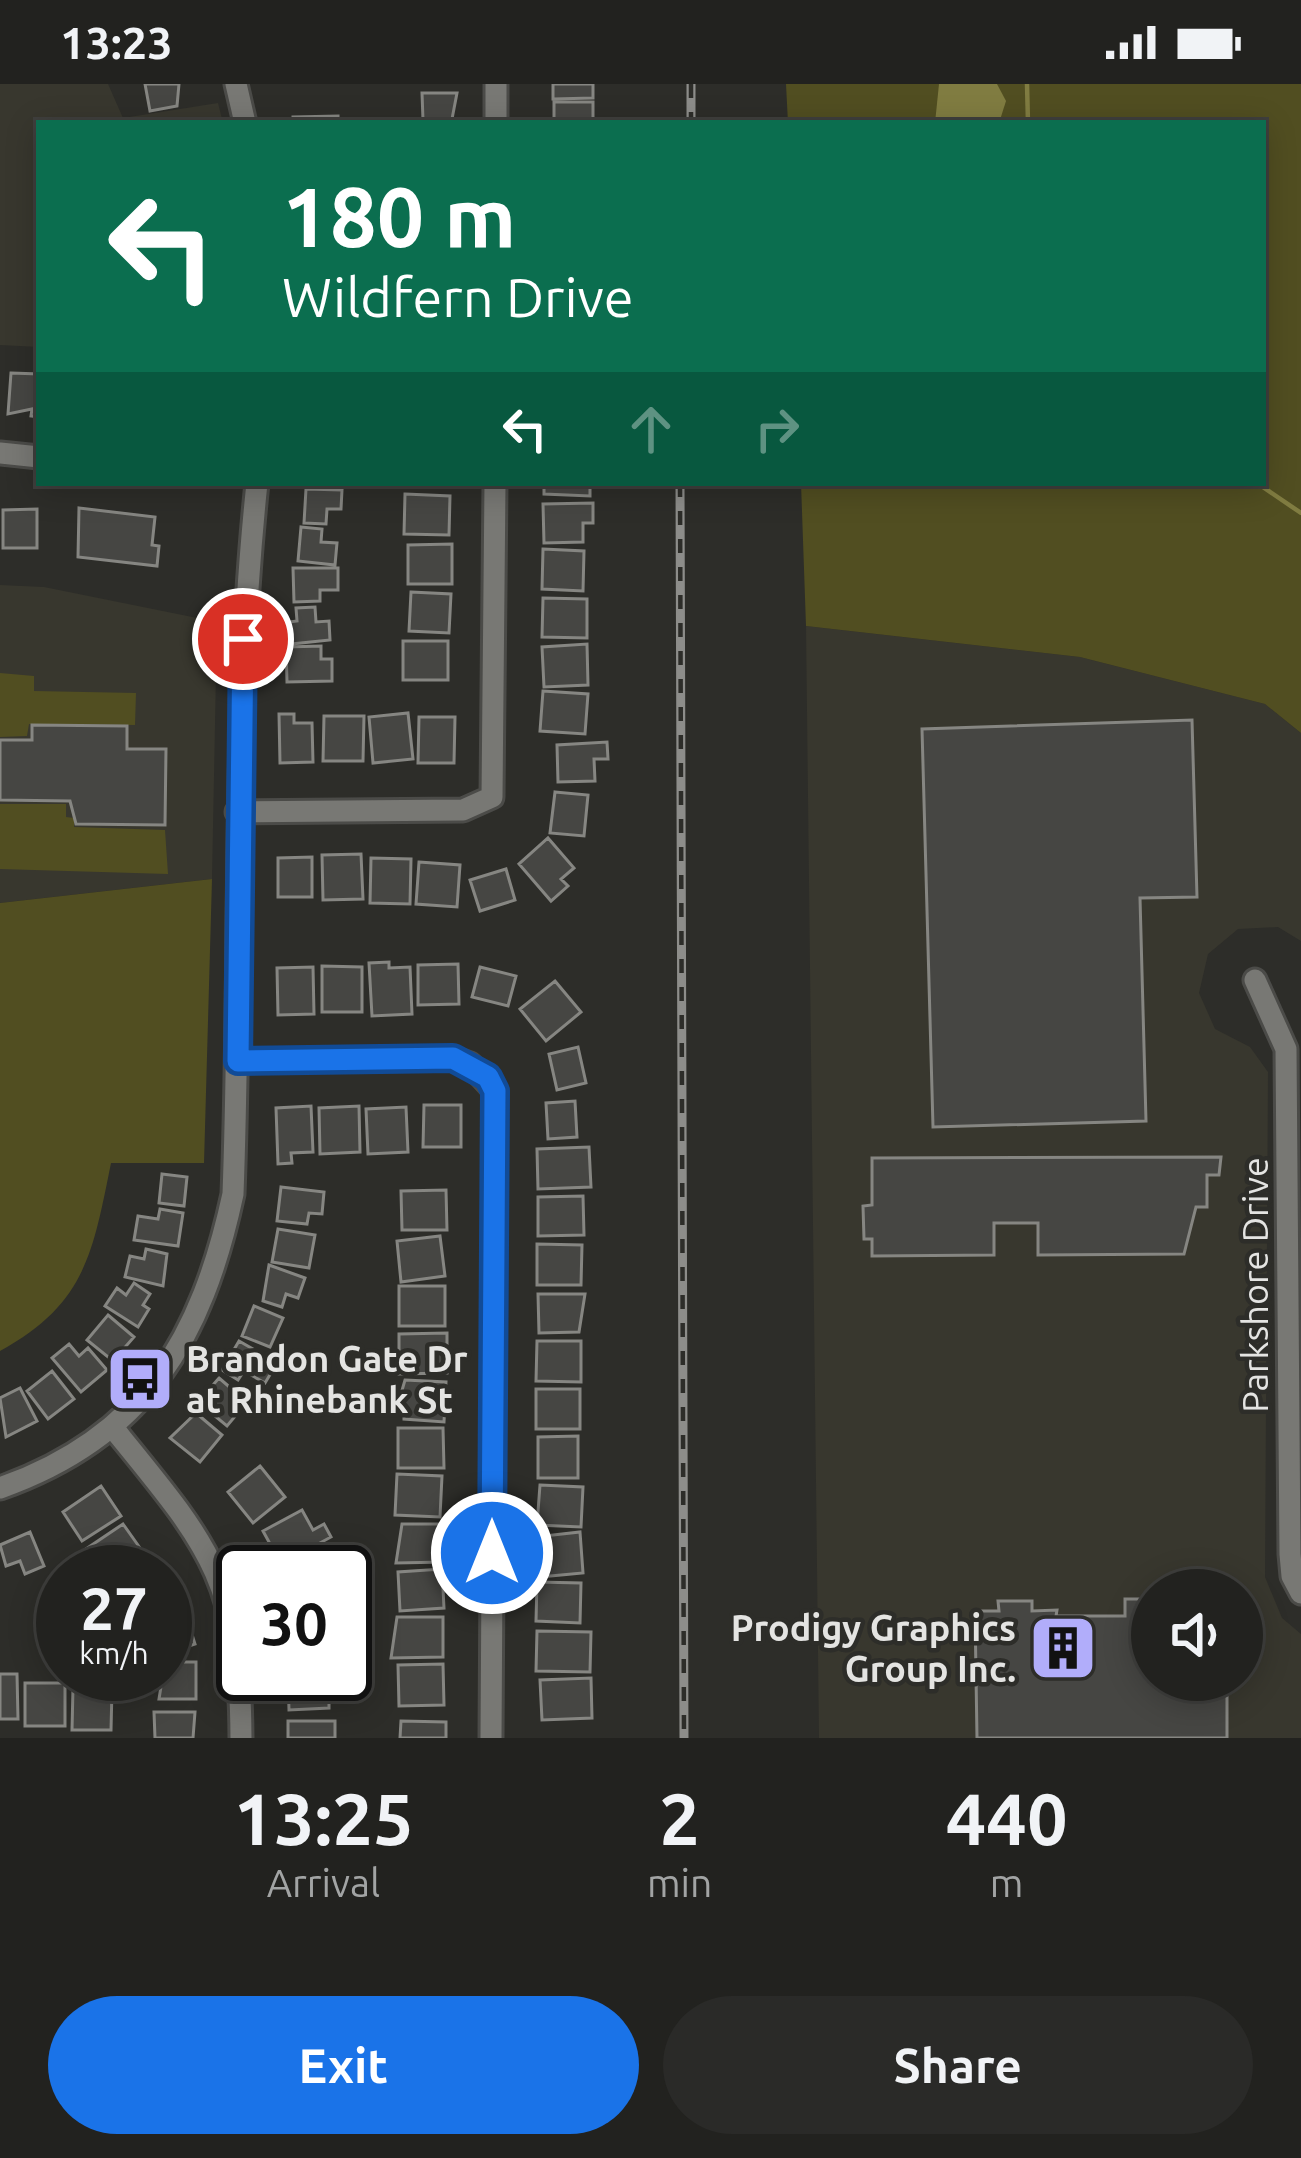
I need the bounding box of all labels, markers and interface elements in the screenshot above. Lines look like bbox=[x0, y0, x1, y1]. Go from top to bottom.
text: 13:23 bbox=[60, 17, 173, 68]
icon: left bbox=[84, 168, 240, 324]
text: 180 m bbox=[282, 169, 516, 263]
text: Wildfern Drive bbox=[282, 267, 634, 327]
icon: left bbox=[492, 396, 558, 462]
icon: ahead bbox=[618, 396, 684, 462]
icon: right bbox=[744, 396, 810, 462]
pin bbox=[192, 588, 294, 690]
icon: arrive bbox=[210, 606, 276, 672]
street label: Parkshore Drive bbox=[1234, 1157, 1275, 1413]
place label: Brandon Gate Dr at Rhinebank St bbox=[186, 1338, 468, 1420]
bus stop icon: Brandon Gate Dr at Rhinebank St bbox=[105, 1344, 175, 1414]
position arrow bbox=[429, 1490, 555, 1616]
speed limit sign: 30 bbox=[216, 1545, 372, 1701]
map controls bbox=[1131, 1569, 1263, 1701]
button: sound bbox=[1131, 1569, 1263, 1701]
text: 27 bbox=[80, 1574, 148, 1641]
place label: Prodigy Graphics Group Inc. bbox=[731, 1607, 1016, 1689]
building icon: Prodigy Graphics Group Inc. bbox=[1028, 1613, 1098, 1683]
text: km/h bbox=[79, 1636, 149, 1670]
text: 13:25 bbox=[233, 1778, 414, 1859]
text: 2 bbox=[659, 1778, 700, 1859]
text: 440 bbox=[946, 1778, 1068, 1859]
text: Arrival bbox=[267, 1861, 380, 1904]
text: min bbox=[647, 1861, 712, 1904]
text: m bbox=[990, 1861, 1023, 1904]
button: Exit bbox=[48, 1996, 639, 2134]
button: Share bbox=[663, 1996, 1253, 2134]

